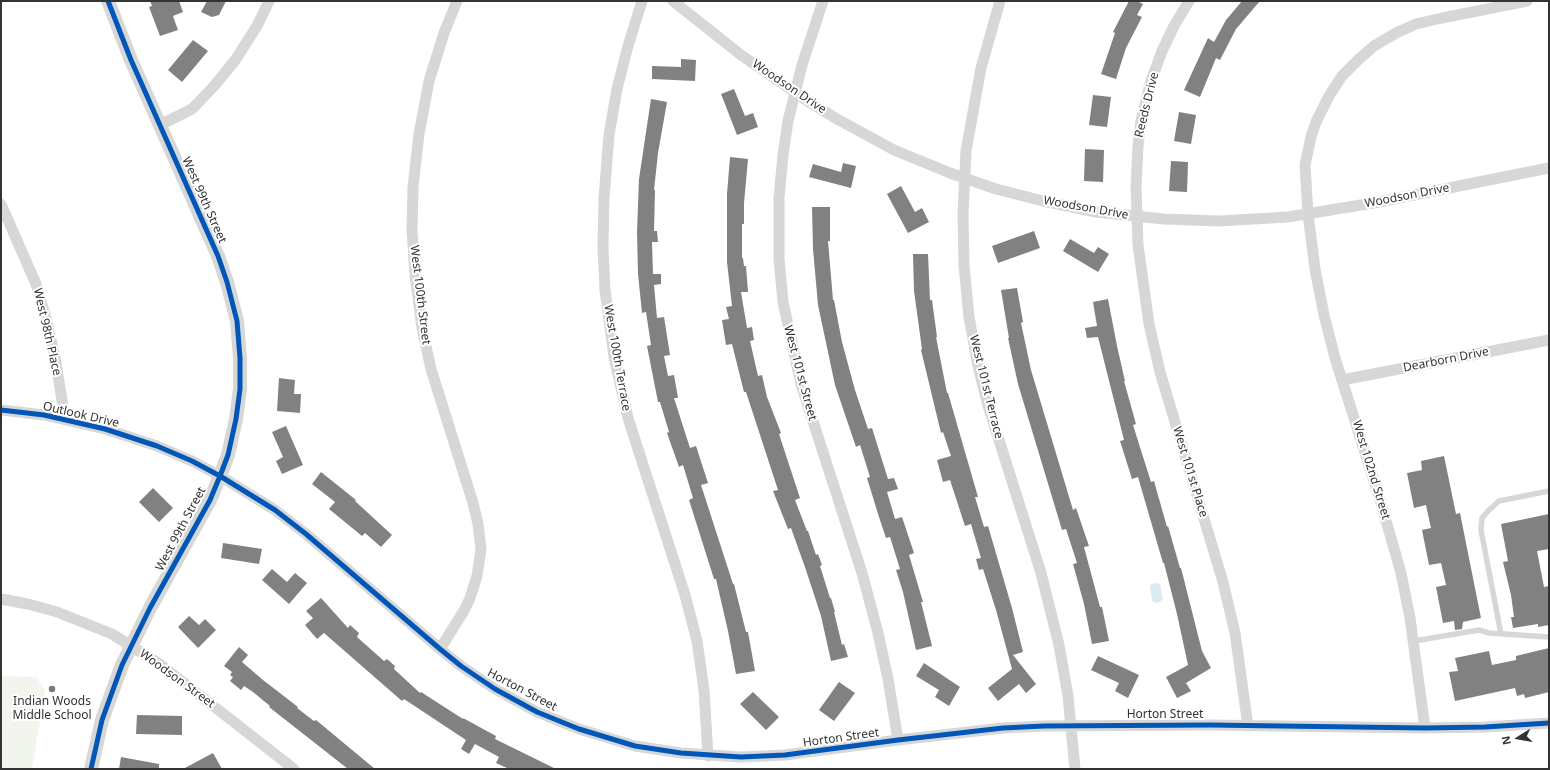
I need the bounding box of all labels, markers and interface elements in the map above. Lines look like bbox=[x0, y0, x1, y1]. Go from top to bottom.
street label: Woodson Drive bbox=[749, 57, 829, 117]
street label: Reeds Drive bbox=[1132, 71, 1162, 139]
street label: West 99th Street bbox=[179, 155, 229, 245]
street label: Woodson Drive bbox=[1363, 181, 1451, 211]
street label: Woodson Drive bbox=[1042, 193, 1130, 223]
street label: West 100th Street bbox=[407, 245, 433, 345]
street label: West 98th Place bbox=[30, 287, 64, 377]
street label: West 100th Terrace bbox=[601, 304, 633, 412]
street label: West 101st Street bbox=[780, 324, 820, 422]
street label: West 101st Terrace bbox=[966, 334, 1006, 440]
street label: Dearborn Drive bbox=[1402, 345, 1490, 375]
street label: Outlook Drive bbox=[41, 399, 121, 431]
street label: West 102nd Street bbox=[1349, 419, 1393, 521]
street label: West 101st Place bbox=[1169, 425, 1211, 519]
street label: West 99th Street bbox=[153, 485, 209, 573]
street label: Woodson Street bbox=[136, 647, 218, 711]
street label: Horton Street bbox=[485, 666, 559, 714]
marker: Indian Woods Middle School bbox=[47, 684, 57, 694]
place label: Indian Woods Middle School bbox=[12, 695, 92, 723]
street label: Horton Street bbox=[1127, 708, 1203, 722]
north arrow bbox=[1498, 718, 1538, 758]
street label: Horton Street bbox=[802, 726, 880, 750]
text: N bbox=[1498, 735, 1514, 746]

